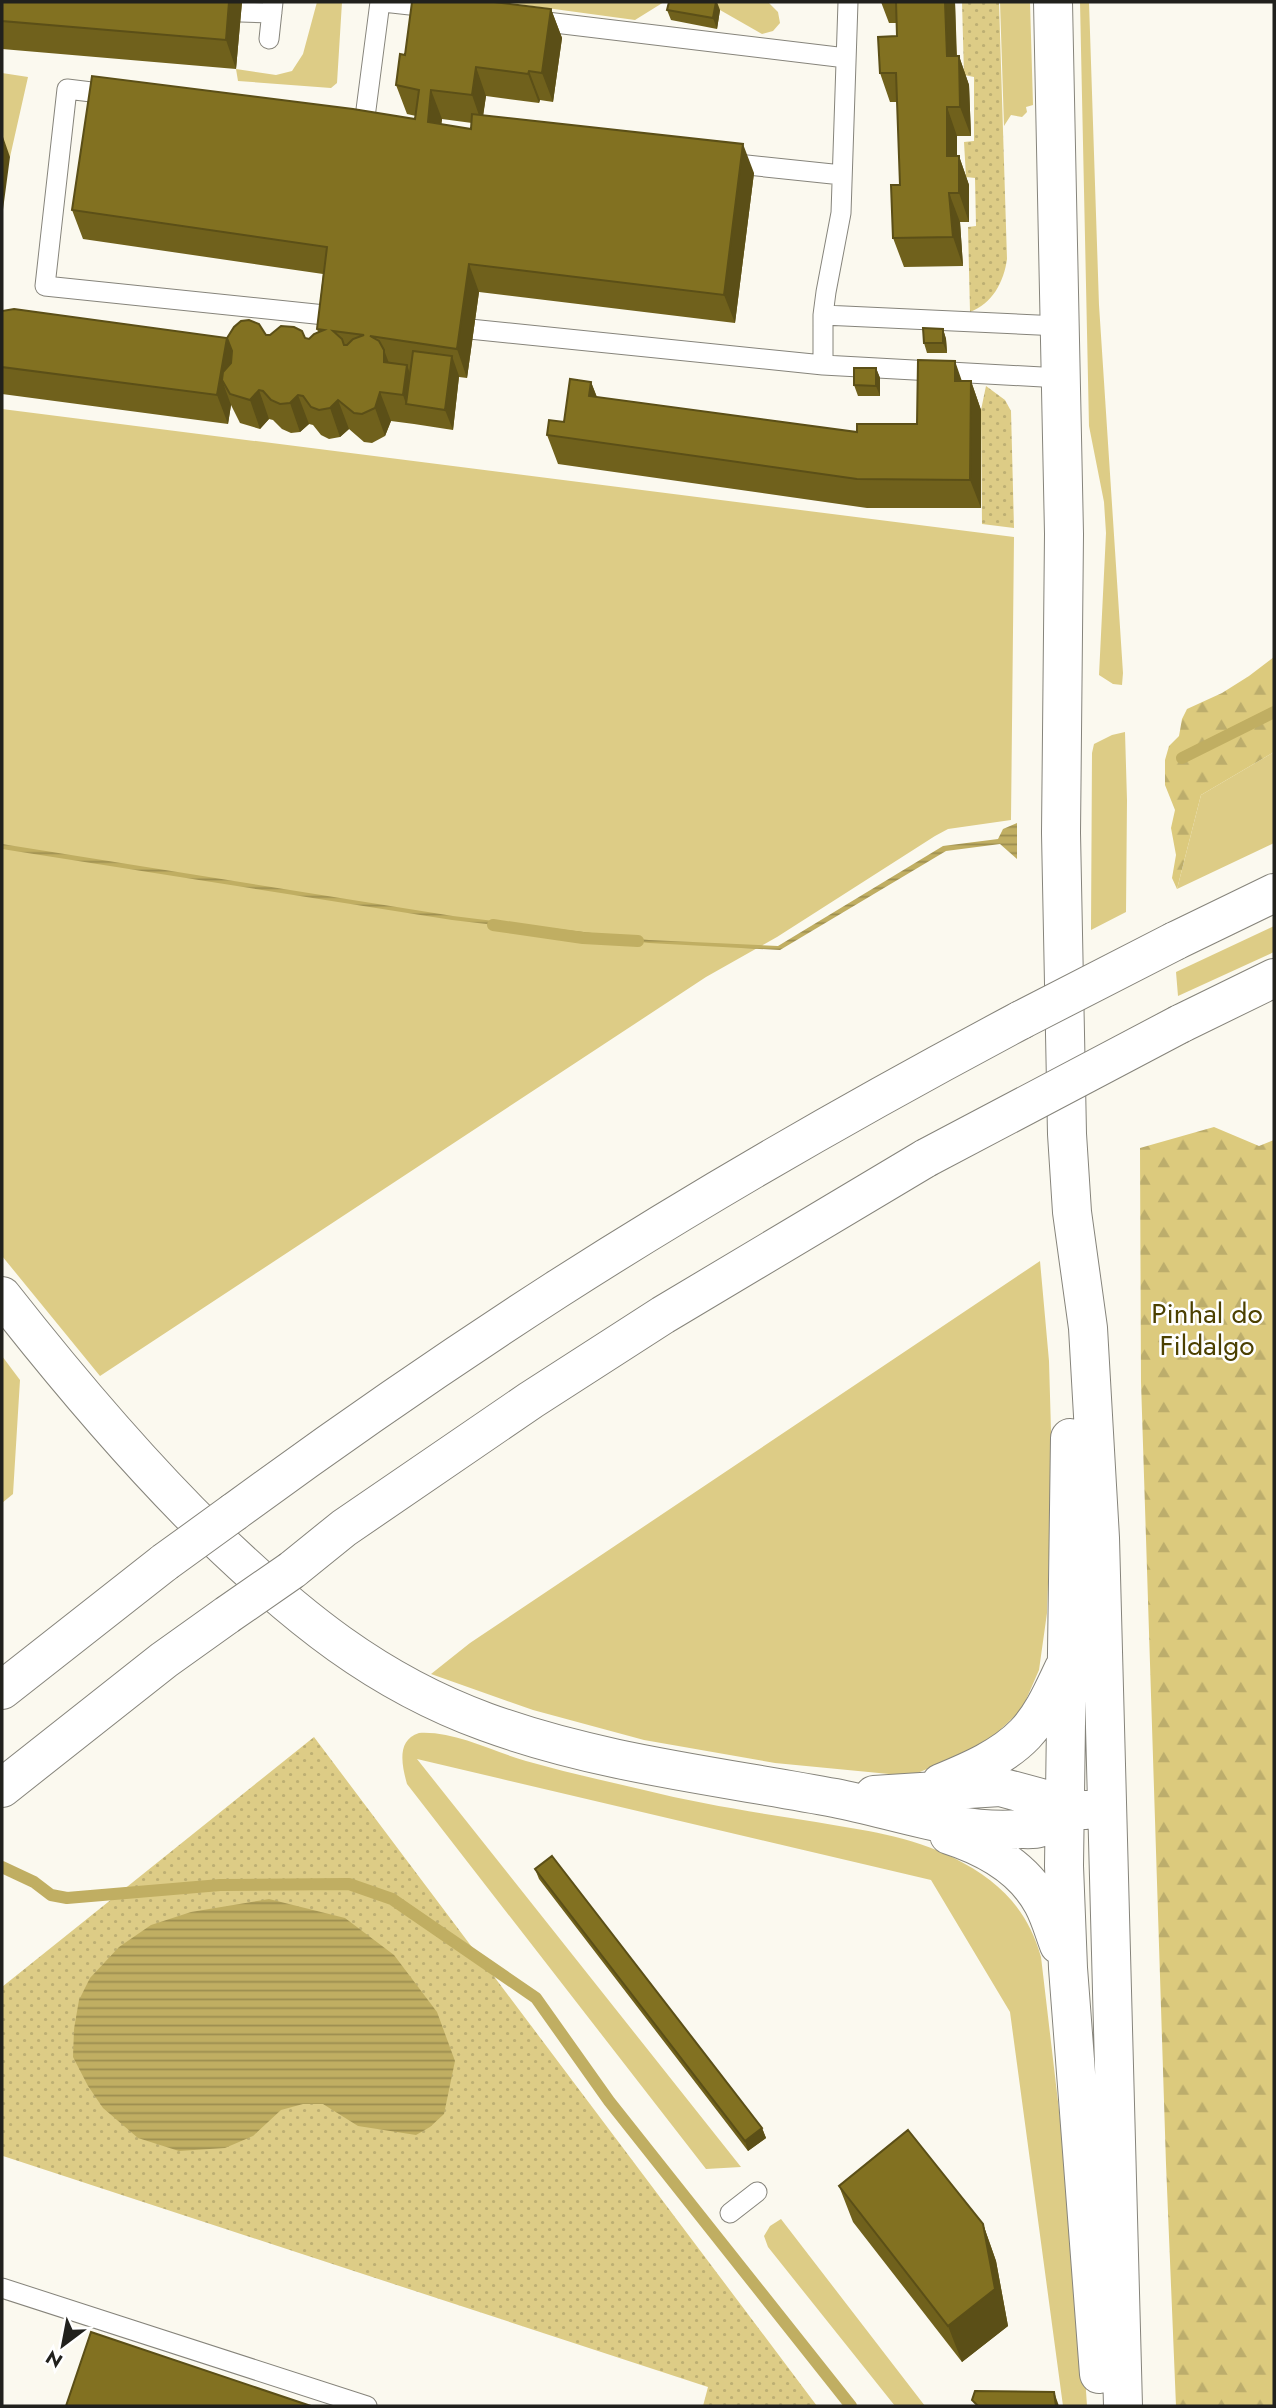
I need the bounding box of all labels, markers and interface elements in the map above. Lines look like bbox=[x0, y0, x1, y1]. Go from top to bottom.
park label: Pinhal do Fildalgo bbox=[1151, 1293, 1263, 1366]
north arrow bbox=[28, 2310, 98, 2380]
text: N bbox=[41, 2344, 68, 2374]

